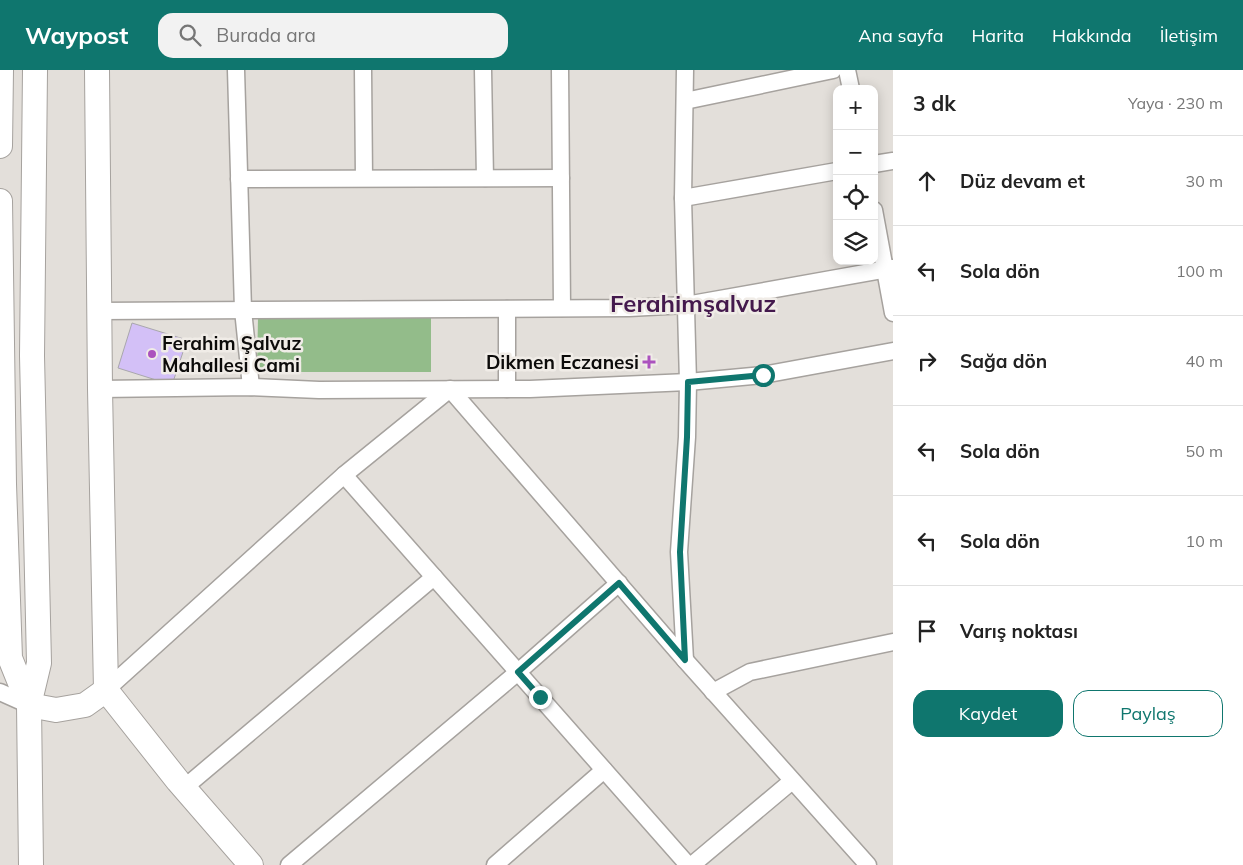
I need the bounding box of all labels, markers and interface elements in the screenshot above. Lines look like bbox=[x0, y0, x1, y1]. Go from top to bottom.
search box bbox=[158, 13, 508, 58]
text: Waypost bbox=[25, 20, 128, 50]
icon: search bbox=[176, 21, 204, 49]
text: Burada ara bbox=[216, 23, 316, 47]
text: Ana sayfa bbox=[858, 24, 944, 47]
text: Harita bbox=[972, 24, 1024, 47]
text: Hakkında bbox=[1052, 24, 1132, 47]
text: İletişim bbox=[1160, 24, 1218, 47]
map controls bbox=[833, 85, 878, 265]
button: + bbox=[833, 85, 878, 130]
text: 3 dk bbox=[913, 90, 956, 116]
text: Yaya · 230 m bbox=[1128, 93, 1223, 113]
button: − bbox=[833, 130, 878, 175]
icon: ahead bbox=[913, 167, 941, 195]
text: Düz devam et bbox=[960, 169, 1085, 193]
text: 30 m bbox=[1186, 171, 1223, 191]
button: locate bbox=[833, 175, 878, 220]
button: layers bbox=[833, 220, 878, 265]
icon: left bbox=[913, 257, 941, 285]
text: Sola dön bbox=[960, 259, 1040, 283]
text: 100 m bbox=[1176, 261, 1223, 281]
district label: Ferahimşalvuz bbox=[610, 288, 776, 318]
place label: Ferahim Şalvuz Mahallesi Cami bbox=[162, 331, 301, 377]
icon: right bbox=[913, 347, 941, 375]
marker: Ferahim Şalvuz Mahallesi Cami bbox=[146, 348, 158, 360]
text: Sağa dön bbox=[960, 349, 1047, 373]
place label: Dikmen Eczanesi bbox=[486, 350, 639, 374]
text: 40 m bbox=[1186, 351, 1223, 371]
marker: Dikmen Eczanesi bbox=[643, 356, 655, 368]
route start bbox=[752, 364, 775, 387]
icon: left bbox=[913, 437, 941, 465]
text: Sola dön bbox=[960, 439, 1040, 463]
text: 50 m bbox=[1186, 441, 1223, 461]
icon: left bbox=[913, 527, 941, 555]
text: Sola dön bbox=[960, 529, 1040, 553]
text: 10 m bbox=[1186, 531, 1223, 551]
icon: arrive bbox=[913, 617, 941, 645]
text: Varış noktası bbox=[960, 619, 1078, 643]
route end bbox=[529, 686, 552, 709]
button: Kaydet bbox=[913, 690, 1063, 737]
button: Paylaş bbox=[1073, 690, 1223, 737]

